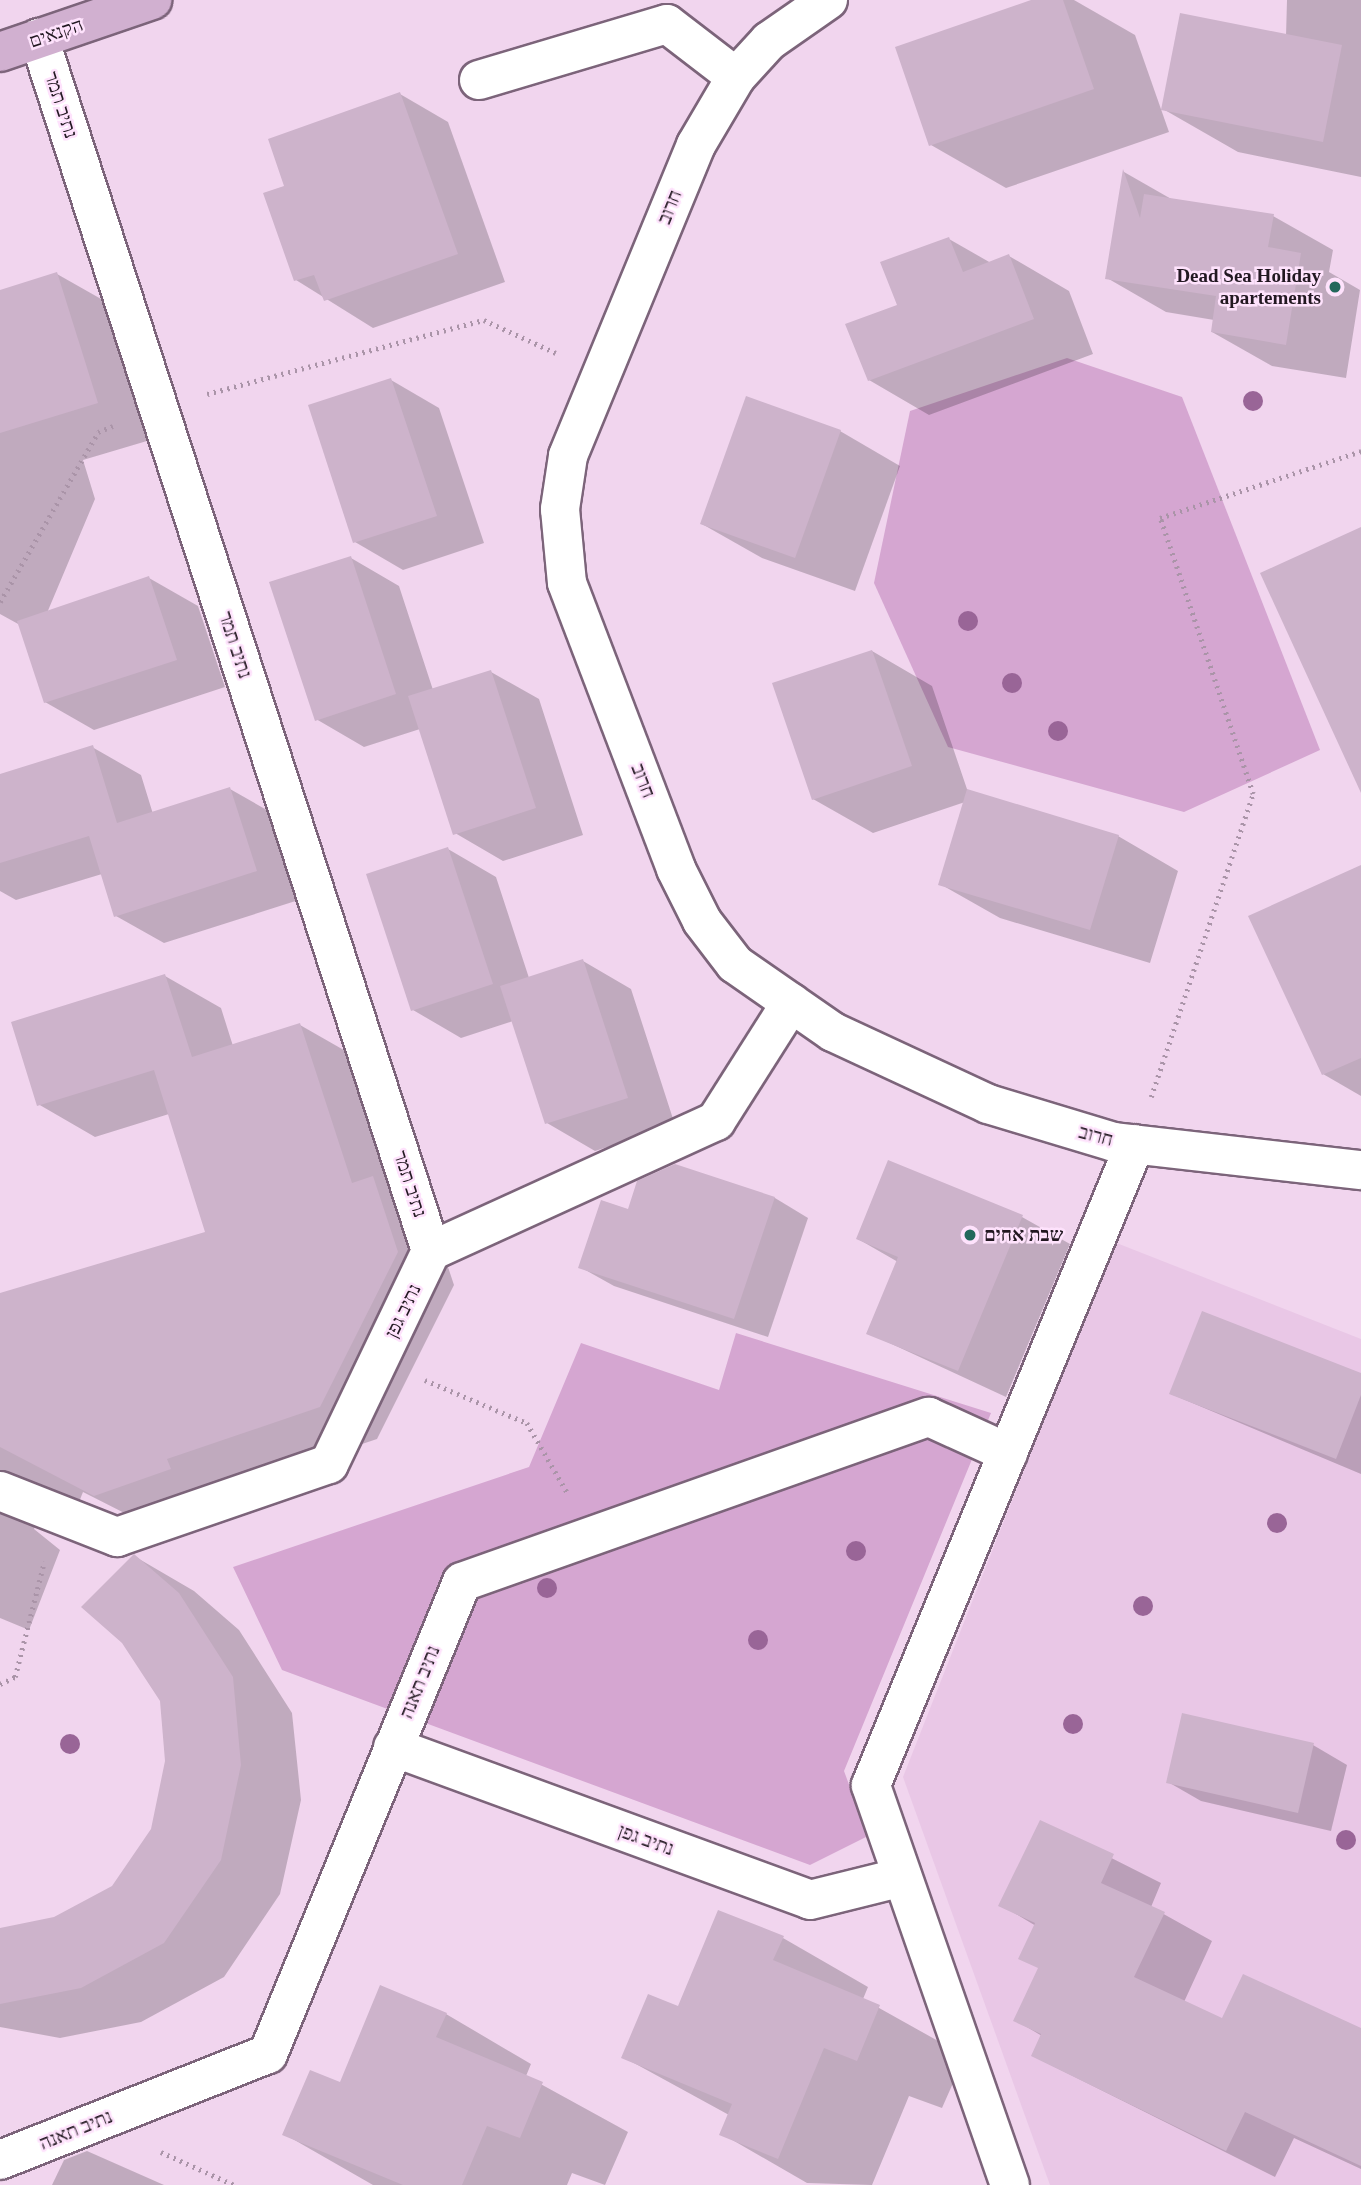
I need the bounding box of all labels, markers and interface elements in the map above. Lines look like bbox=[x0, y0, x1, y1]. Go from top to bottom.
street label: הקנאים bbox=[26, 13, 86, 53]
street label: נתיב תמר bbox=[40, 69, 82, 141]
street label: חרוב bbox=[653, 187, 687, 227]
place label: Dead Sea Holiday apartements bbox=[1176, 265, 1321, 309]
marker: Dead Sea Holiday apartements bbox=[1327, 279, 1343, 295]
street label: נתיב תמר bbox=[214, 609, 256, 681]
street label: חרוב bbox=[626, 761, 660, 801]
street label: חרוב bbox=[1076, 1121, 1116, 1151]
street label: נתיב תמר bbox=[389, 1148, 431, 1220]
place label: שבת אחים bbox=[984, 1224, 1063, 1246]
marker: שבת אחים bbox=[962, 1227, 978, 1243]
street label: נתיב גפן bbox=[380, 1280, 426, 1342]
street label: נתיב תאנה bbox=[395, 1642, 445, 1722]
street label: נתיב גפן bbox=[615, 1819, 677, 1861]
street label: נתיב תאנה bbox=[36, 2105, 116, 2155]

